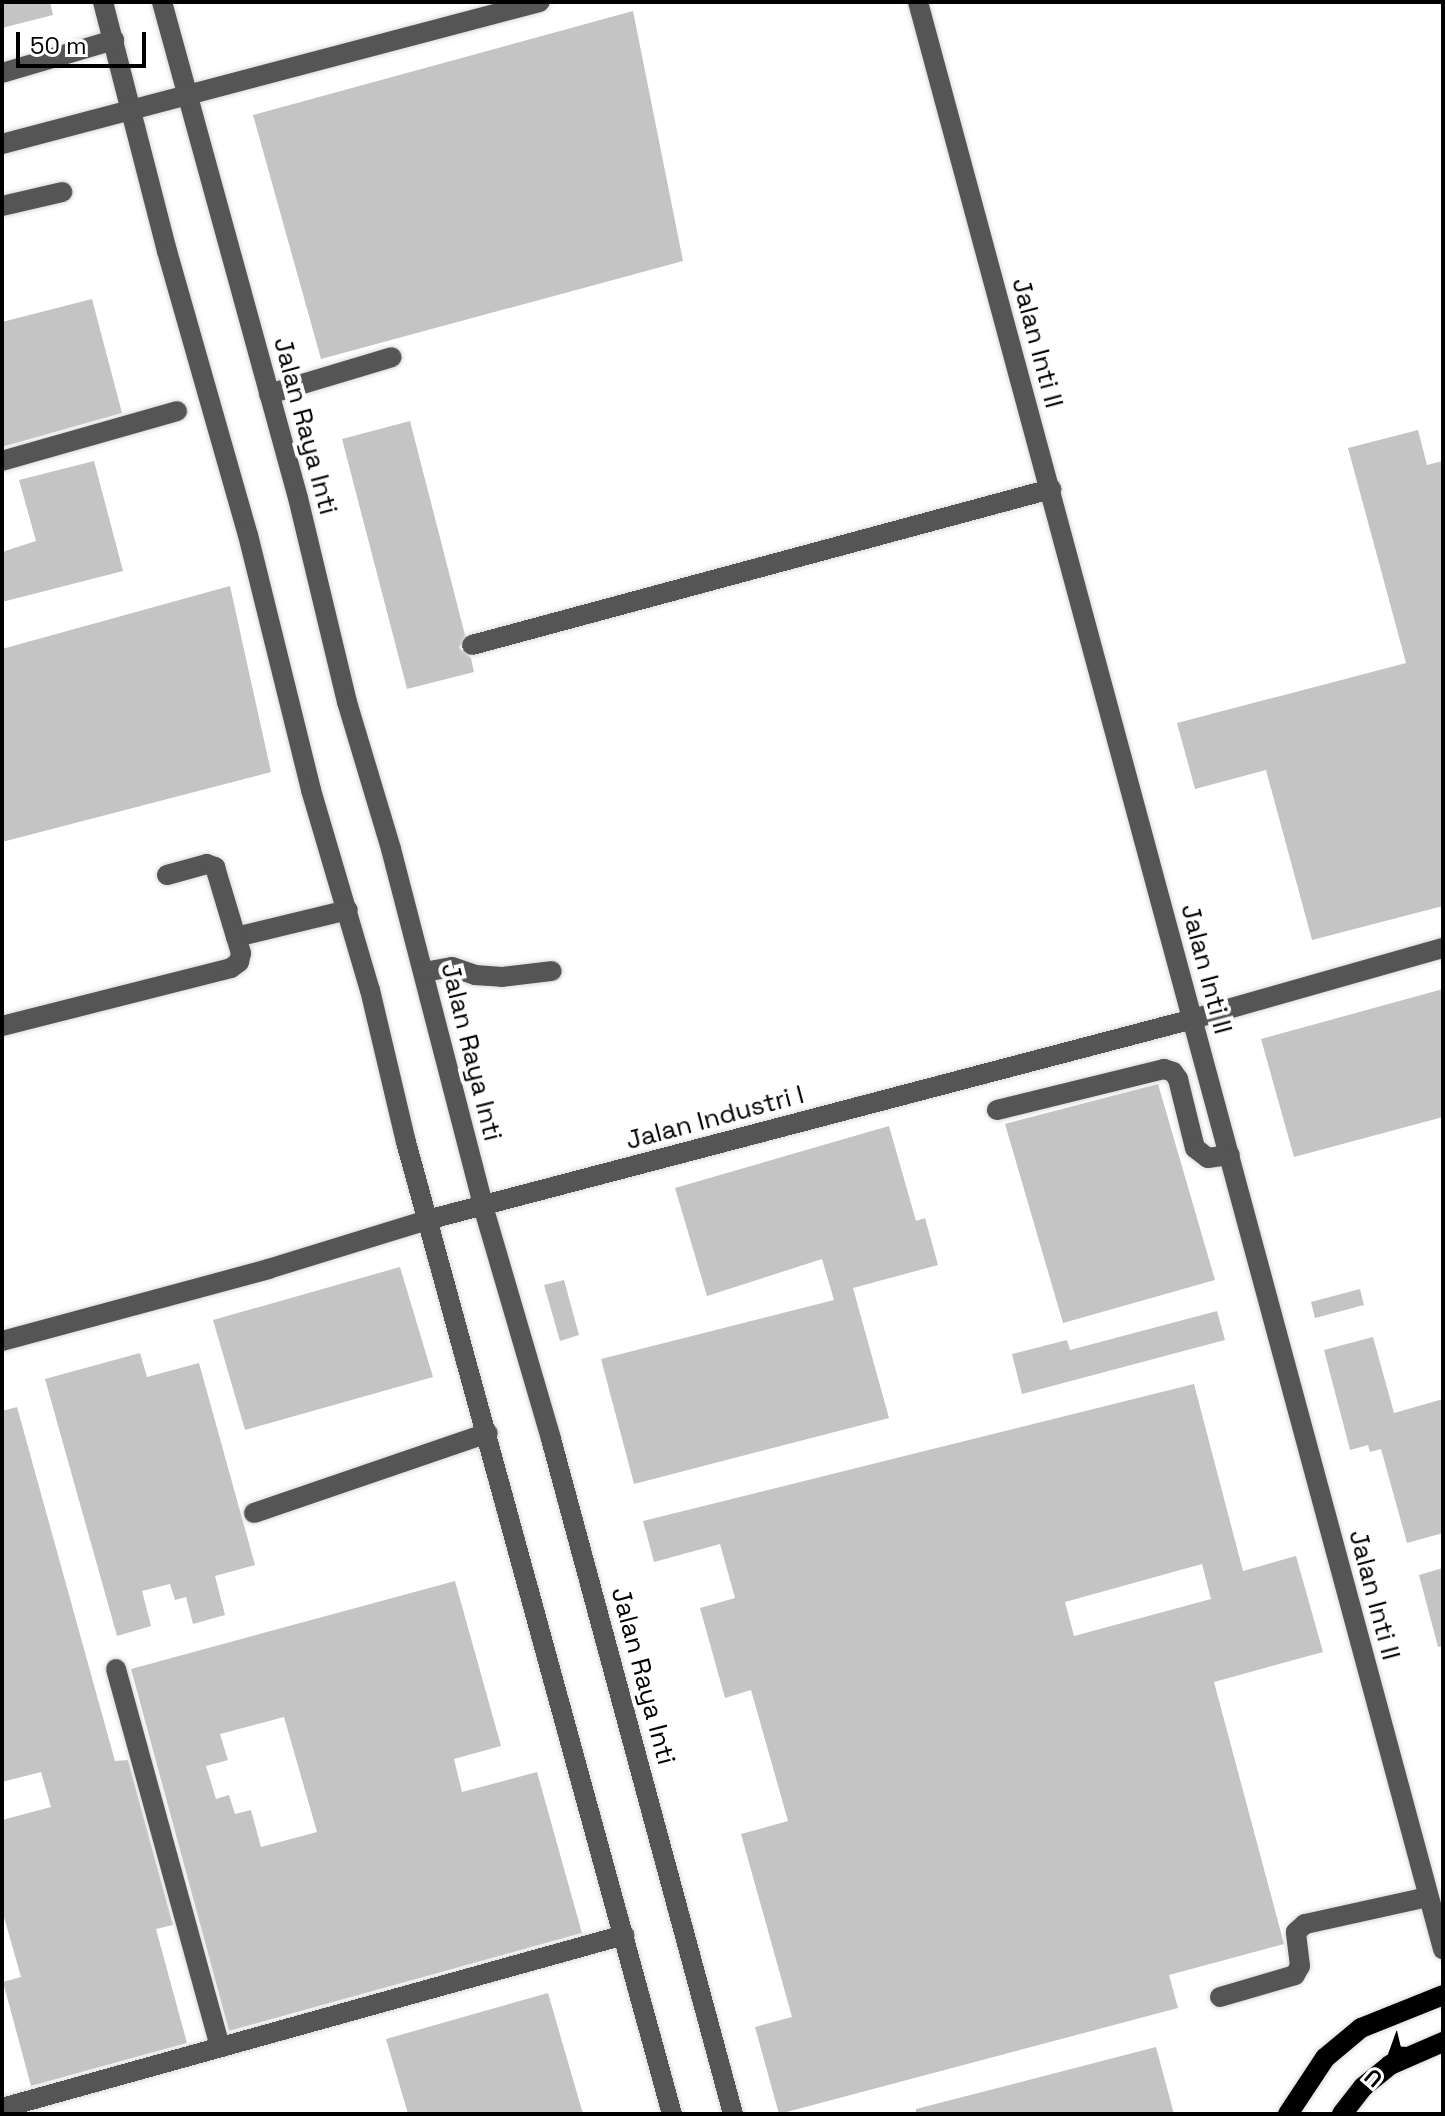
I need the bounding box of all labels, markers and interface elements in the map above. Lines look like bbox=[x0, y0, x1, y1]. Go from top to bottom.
scale bar bbox=[20, 16, 150, 66]
text: 50 m bbox=[30, 30, 87, 61]
street label: Jalan Inti II bbox=[1005, 275, 1069, 411]
street label: Jalan Raya Inti bbox=[266, 334, 344, 518]
street label: Jalan Inti II bbox=[1174, 901, 1238, 1037]
street label: Jalan Raya Inti bbox=[434, 960, 508, 1144]
street label: Jalan Industri I bbox=[622, 1079, 808, 1157]
street label: Jalan Inti II bbox=[1342, 1527, 1406, 1663]
street label: Jalan Raya Inti bbox=[604, 1584, 682, 1768]
north arrow bbox=[1349, 2020, 1429, 2100]
text: U bbox=[1358, 2063, 1388, 2094]

